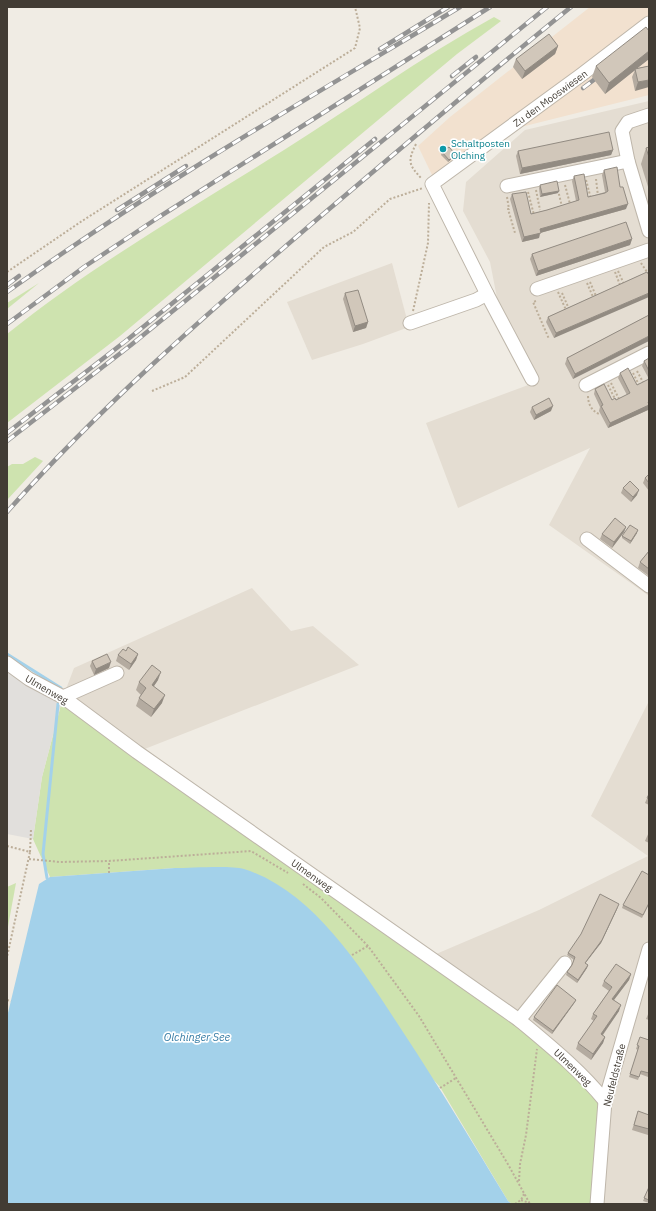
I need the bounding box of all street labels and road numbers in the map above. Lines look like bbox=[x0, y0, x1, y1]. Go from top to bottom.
street label: Zu den Mooswiesen bbox=[510, 67, 590, 130]
street label: Ulmenweg bbox=[23, 672, 71, 707]
street label: Ulmenweg bbox=[288, 856, 336, 895]
street label: Neufeldstraße bbox=[600, 1042, 629, 1108]
street label: Ulmenweg bbox=[551, 1046, 595, 1089]

